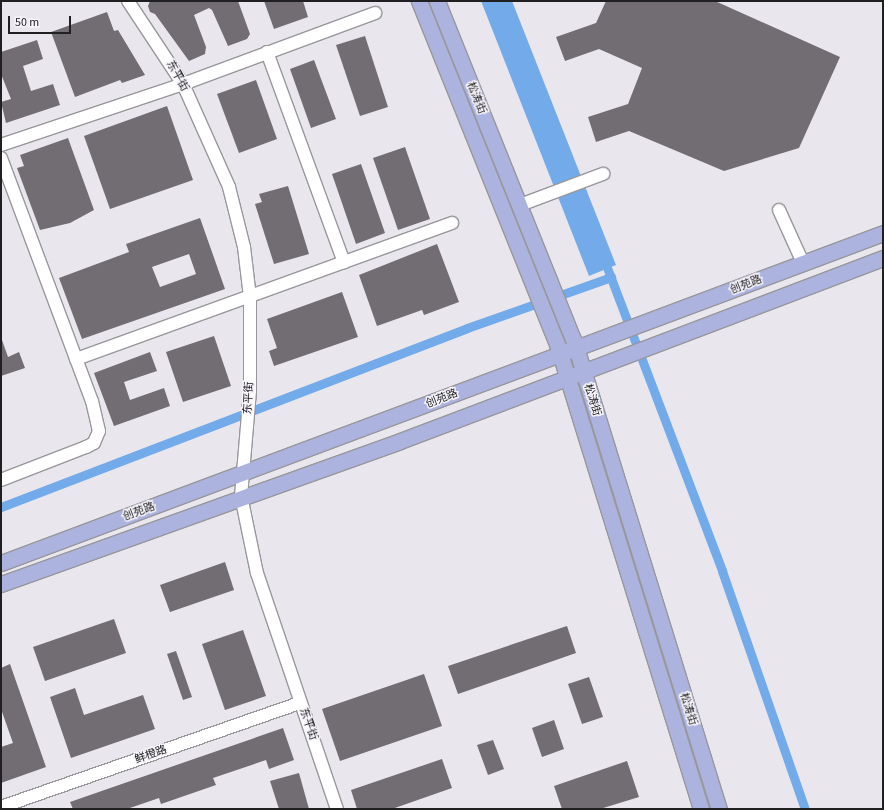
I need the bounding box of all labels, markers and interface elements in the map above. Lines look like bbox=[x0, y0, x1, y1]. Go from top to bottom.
scale bar bbox=[10, 8, 73, 34]
text: 50 m bbox=[15, 14, 39, 31]
street label: 东平街 bbox=[163, 58, 191, 94]
street label: 松涛街 bbox=[464, 80, 488, 116]
street label: 创苑路 bbox=[728, 273, 764, 297]
street label: 东平街 bbox=[242, 381, 256, 415]
street label: 松涛街 bbox=[581, 382, 603, 418]
street label: 创苑路 bbox=[424, 387, 460, 411]
street label: 创苑路 bbox=[121, 500, 157, 524]
street label: 松涛街 bbox=[677, 691, 699, 727]
street label: 东平街 bbox=[296, 706, 320, 742]
street label: 鲜橙路 bbox=[133, 743, 169, 767]

